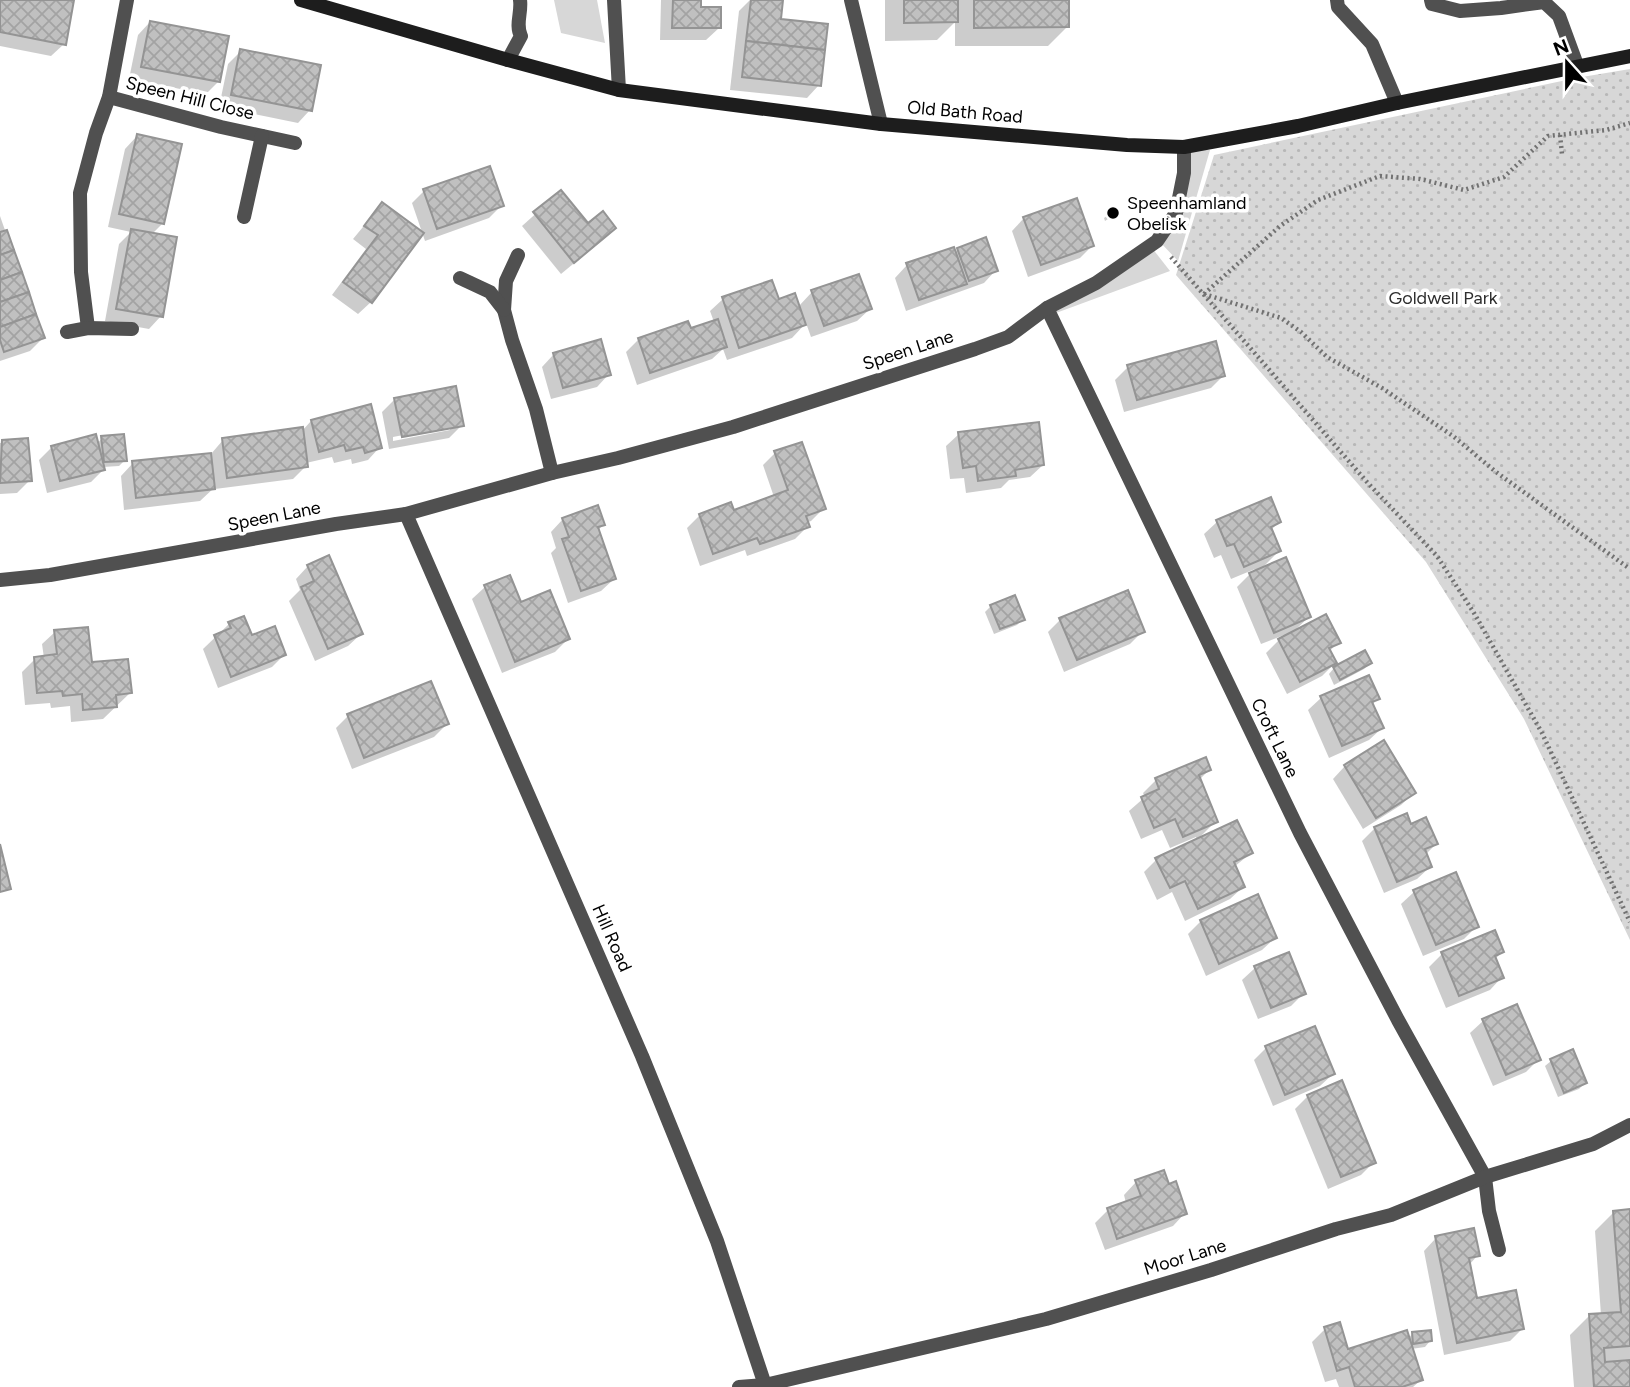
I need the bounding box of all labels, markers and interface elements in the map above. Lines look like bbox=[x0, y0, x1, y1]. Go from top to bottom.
north arrow bbox=[1532, 28, 1602, 98]
text: N bbox=[1550, 34, 1572, 61]
street label: Speen Hill Close bbox=[124, 71, 257, 125]
street label: Old Bath Road bbox=[906, 96, 1024, 128]
place label: Speenhamland Obelisk bbox=[1127, 192, 1247, 235]
marker: Speenhamland Obelisk bbox=[1105, 205, 1121, 221]
park label: Goldwell Park bbox=[1389, 287, 1498, 309]
street label: Speen Lane bbox=[860, 325, 956, 375]
street label: Speen Lane bbox=[226, 496, 323, 536]
street label: Croft Lane bbox=[1246, 695, 1304, 782]
street label: Hill Road bbox=[587, 901, 637, 975]
street label: Moor Lane bbox=[1141, 1234, 1229, 1280]

